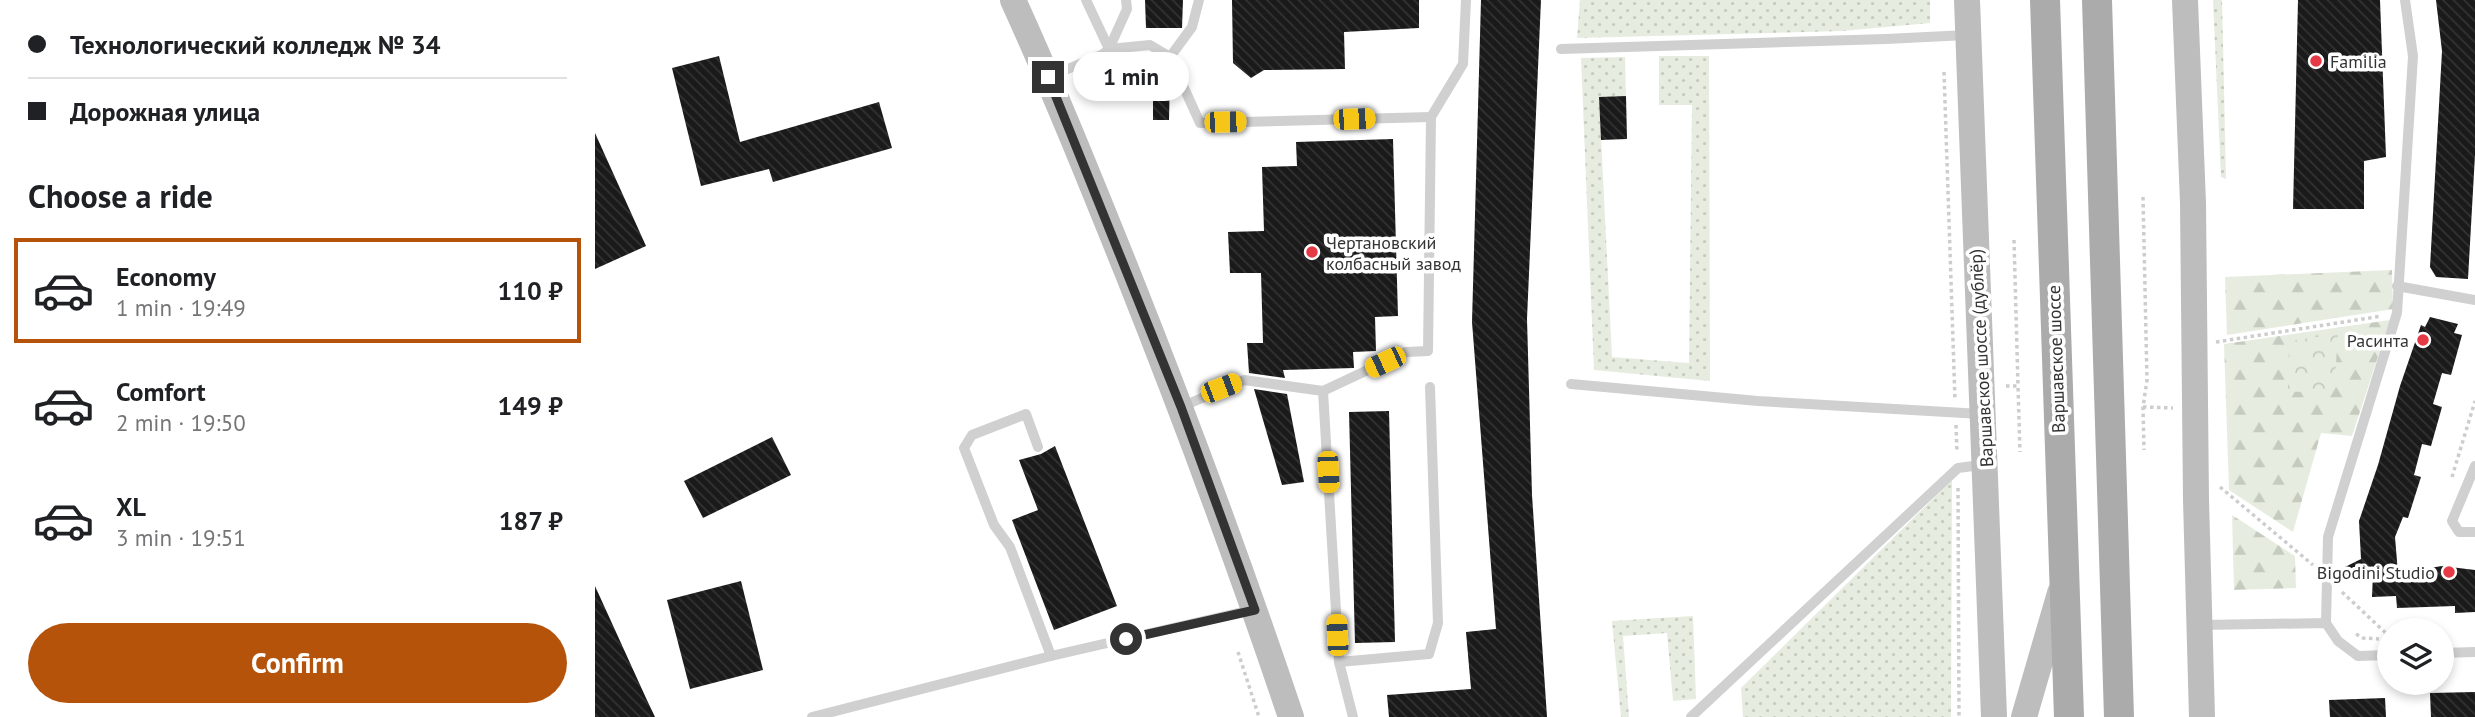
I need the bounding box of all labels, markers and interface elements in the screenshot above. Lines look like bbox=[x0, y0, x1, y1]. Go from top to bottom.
text: Технологический колледж № 34 bbox=[70, 28, 441, 61]
place label: Familia bbox=[2330, 50, 2387, 73]
callout: 1 min bbox=[1072, 52, 1188, 102]
marker: Familia bbox=[2308, 53, 2324, 69]
route end bbox=[1032, 61, 1064, 93]
text: 1 min bbox=[1103, 62, 1159, 91]
text: Дорожная улица bbox=[70, 95, 260, 128]
car bbox=[1333, 108, 1376, 130]
car bbox=[1204, 111, 1247, 133]
text: Choose a ride bbox=[28, 175, 213, 217]
place label: Чертановский колбасный завод bbox=[1326, 231, 1461, 275]
marker: Чертановский колбасный завод bbox=[1304, 244, 1320, 260]
street label: Варшавское шоссе (дублёр) bbox=[1964, 248, 1998, 468]
icon: car bbox=[32, 259, 95, 322]
text: Economy bbox=[116, 260, 216, 293]
text: 110 ₽ bbox=[497, 274, 563, 307]
street label: Варшавское шоссе bbox=[2042, 285, 2070, 433]
text: 1 min · 19:49 bbox=[116, 293, 246, 322]
place label: Расинта bbox=[2347, 329, 2409, 352]
marker: Расинта bbox=[2415, 332, 2431, 348]
car bbox=[1362, 344, 1409, 380]
car bbox=[1198, 371, 1245, 405]
icon: car bbox=[32, 374, 95, 437]
text: Comfort bbox=[116, 375, 206, 408]
text: 149 ₽ bbox=[497, 389, 563, 422]
text: 2 min · 19:50 bbox=[116, 408, 246, 437]
car bbox=[1317, 450, 1340, 494]
icon: car bbox=[32, 489, 95, 552]
text: XL bbox=[116, 490, 146, 523]
text: 187 ₽ bbox=[499, 504, 563, 537]
text: 3 min · 19:51 bbox=[116, 523, 246, 552]
place label: Bigodini Studio bbox=[2317, 561, 2435, 584]
marker: Bigodini Studio bbox=[2441, 564, 2457, 580]
car bbox=[1326, 613, 1349, 657]
map controls bbox=[2377, 618, 2454, 695]
button: layers bbox=[2377, 618, 2454, 695]
button: Confirm bbox=[28, 623, 567, 703]
route start bbox=[1110, 623, 1142, 655]

